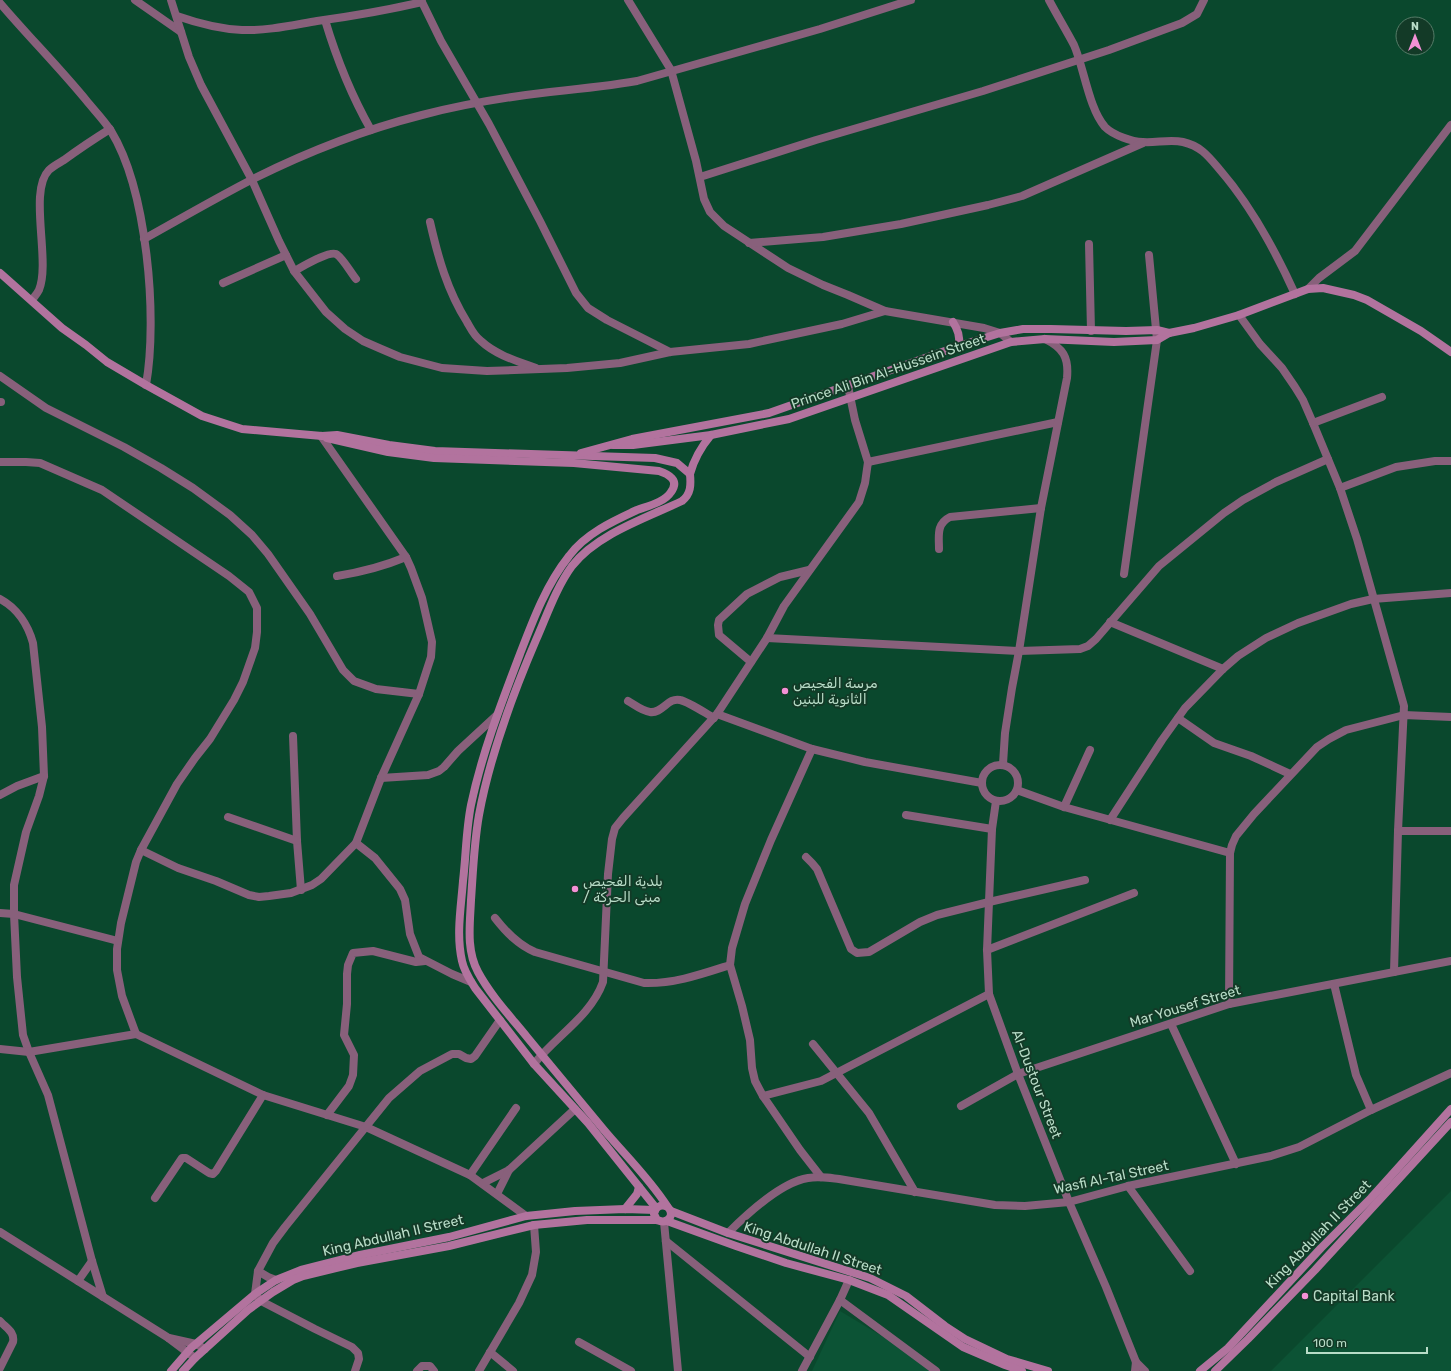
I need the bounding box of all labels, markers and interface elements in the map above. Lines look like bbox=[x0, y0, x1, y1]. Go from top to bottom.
north arrow bbox=[1395, 16, 1435, 56]
text: N bbox=[1411, 20, 1419, 33]
street label: Prince Ali Bin Al-Hussein Street bbox=[789, 330, 988, 413]
place label: مرسة الفحيص الثانوية للبنين bbox=[793, 675, 878, 708]
marker: مرسة الفحيص الثانوية للبنين bbox=[780, 686, 790, 696]
place label: بلدية الفحيص / مبنى الحركة bbox=[583, 873, 663, 906]
marker: بلدية الفحيص / مبنى الحركة bbox=[570, 884, 580, 894]
street label: Mar Yousef Street bbox=[1128, 981, 1243, 1031]
street label: Al-Dustour Street bbox=[1008, 1027, 1065, 1142]
street label: Wasfi Al-Tal Street bbox=[1052, 1157, 1171, 1198]
street label: King Abdullah II Street bbox=[1262, 1176, 1375, 1292]
street label: King Abdullah II Street bbox=[321, 1211, 466, 1260]
street label: King Abdullah II Street bbox=[742, 1218, 885, 1279]
place label: Capital Bank bbox=[1313, 1288, 1395, 1305]
marker: Capital Bank bbox=[1300, 1291, 1310, 1301]
scale bar bbox=[1307, 1329, 1427, 1355]
text: 100 m bbox=[1313, 1336, 1347, 1350]

